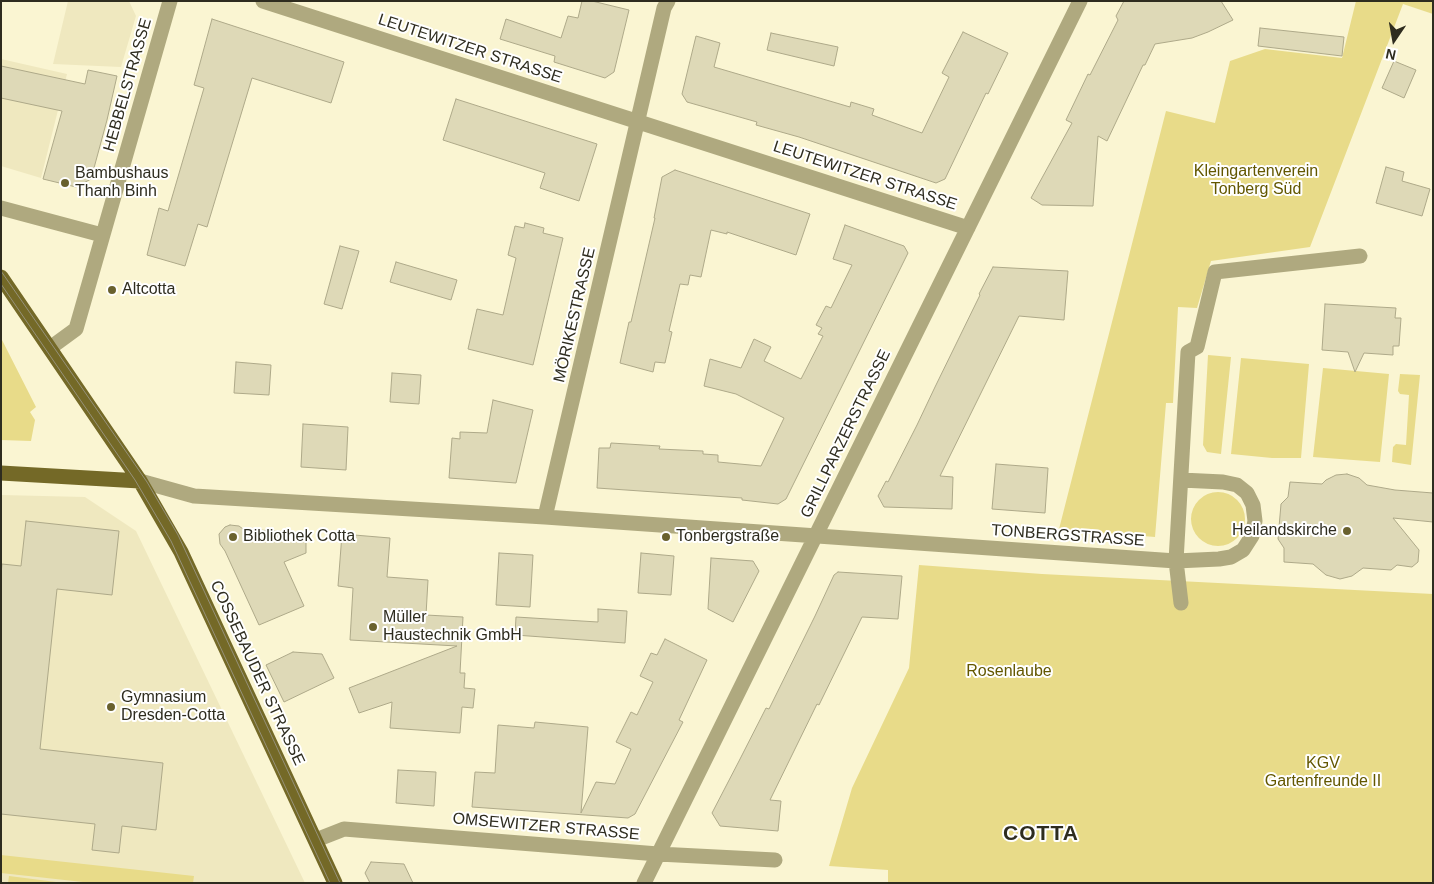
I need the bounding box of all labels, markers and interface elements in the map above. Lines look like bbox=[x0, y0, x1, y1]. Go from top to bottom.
street label: LEUTEWITZER STRASSE bbox=[376, 10, 564, 88]
north arrow bbox=[1369, 15, 1419, 65]
street label: HEBBELSTRASSE bbox=[100, 16, 156, 154]
text: N bbox=[1384, 46, 1397, 64]
street label: LEUTEWITZER STRASSE bbox=[771, 137, 959, 215]
park label: Kleingartenverein Tonberg Süd bbox=[1194, 162, 1318, 200]
place label: Bambushaus Thanh Binh bbox=[75, 164, 168, 202]
marker: Bambushaus Thanh Binh bbox=[59, 177, 71, 189]
street label: MÖRIKESTRASSE bbox=[550, 246, 600, 384]
place label: Altcotta bbox=[122, 280, 175, 300]
marker: Altcotta bbox=[106, 284, 118, 296]
street label: GRILLPARZERSTRASSE bbox=[797, 347, 895, 521]
street label: TONBERGSTRASSE bbox=[991, 521, 1145, 551]
place label: Heilandskirche bbox=[1232, 521, 1337, 541]
marker: Heilandskirche bbox=[1341, 525, 1353, 537]
place label: Bibliothek Cotta bbox=[243, 527, 355, 547]
place label: Tonbergstraße bbox=[676, 527, 779, 547]
marker: Bibliothek Cotta bbox=[227, 531, 239, 543]
marker: Tonbergstraße bbox=[660, 531, 672, 543]
street label: COSSEBAUDER STRASSE bbox=[206, 577, 308, 769]
place label: Müller Haustechnik GmbH bbox=[383, 608, 522, 646]
marker: Müller Haustechnik GmbH bbox=[367, 621, 379, 633]
park label: Rosenlaube bbox=[966, 662, 1052, 682]
place label: Gymnasium Dresden-Cotta bbox=[121, 688, 225, 726]
marker: Gymnasium Dresden-Cotta bbox=[105, 701, 117, 713]
park label: KGV Gartenfreunde II bbox=[1265, 754, 1381, 792]
street label: OMSEWITZER STRASSE bbox=[452, 809, 640, 845]
district label: COTTA bbox=[1002, 821, 1080, 847]

